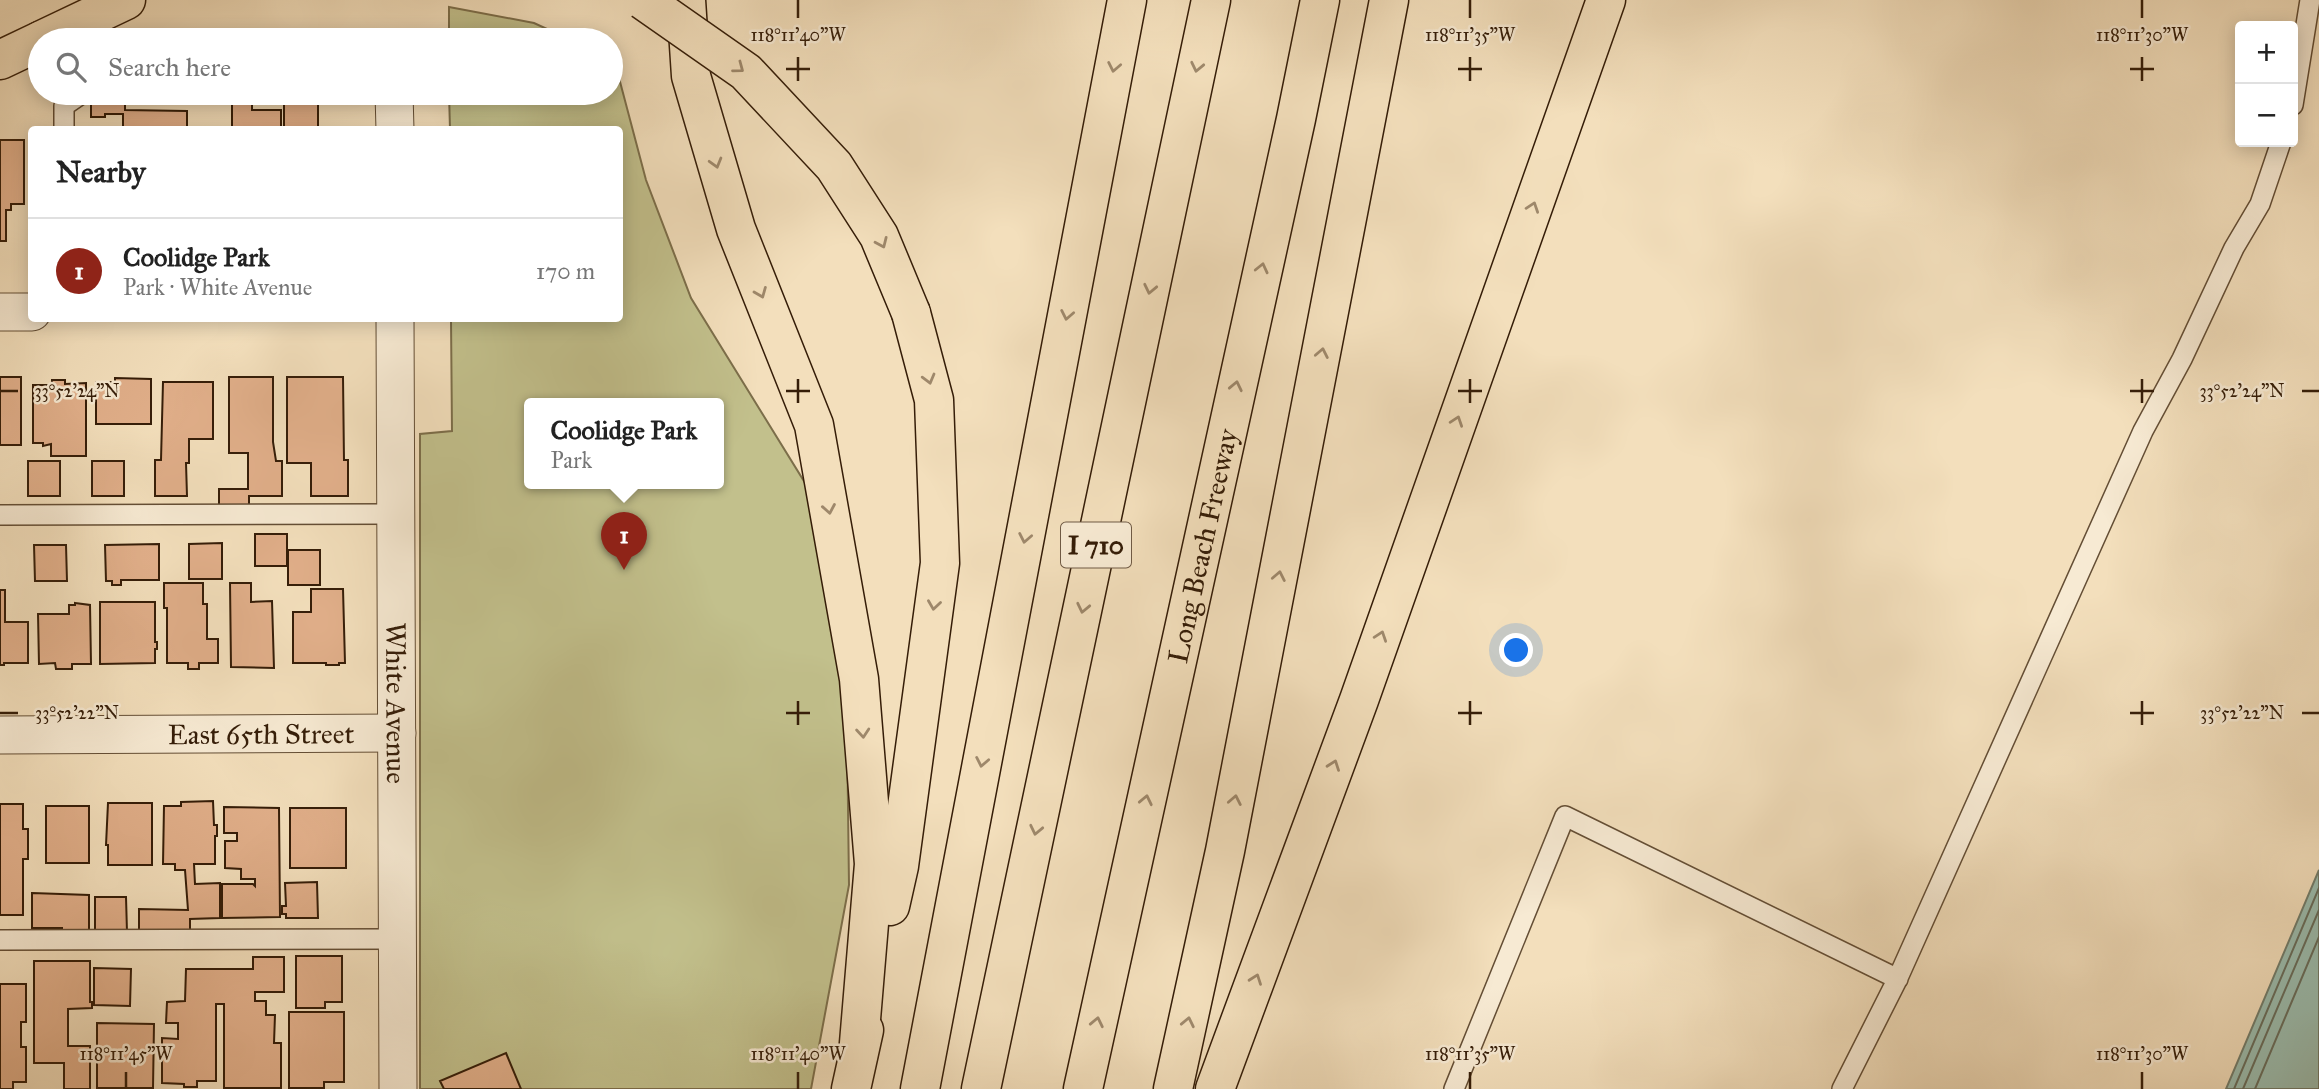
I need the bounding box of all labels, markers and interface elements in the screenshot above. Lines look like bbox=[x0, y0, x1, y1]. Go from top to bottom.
map controls bbox=[2235, 21, 2298, 147]
button: + bbox=[2235, 21, 2298, 84]
text: 118°11'40"W bbox=[751, 24, 846, 46]
text: 118°11'35"W bbox=[1425, 24, 1516, 46]
text: 118°11'30"W bbox=[2096, 24, 2189, 46]
search box bbox=[28, 28, 623, 105]
icon: search bbox=[52, 48, 90, 86]
text: Search here bbox=[108, 51, 231, 83]
one-way arrow bbox=[731, 59, 744, 72]
one-way arrow bbox=[1108, 61, 1123, 73]
one-way arrow bbox=[1190, 61, 1205, 73]
button: − bbox=[2235, 84, 2298, 147]
text: Nearby bbox=[56, 154, 146, 190]
one-way arrow bbox=[708, 156, 723, 168]
one-way arrow bbox=[1525, 201, 1539, 214]
one-way arrow bbox=[874, 236, 888, 248]
text: Coolidge Park bbox=[123, 241, 270, 273]
text: 1 bbox=[74, 257, 84, 285]
text: 170 m bbox=[536, 257, 595, 285]
one-way arrow bbox=[1254, 262, 1269, 274]
text: Park · White Avenue bbox=[123, 273, 312, 301]
one-way arrow bbox=[1143, 283, 1158, 295]
one-way arrow bbox=[753, 285, 767, 298]
one-way arrow bbox=[1061, 309, 1076, 321]
one-way arrow bbox=[1314, 347, 1329, 359]
one-way arrow bbox=[921, 373, 935, 385]
text: 33°52'24"N bbox=[34, 380, 120, 402]
one-way arrow bbox=[1228, 380, 1242, 392]
text: 33°52'24"N bbox=[2199, 380, 2285, 402]
popup bbox=[524, 398, 724, 489]
text: Coolidge Park bbox=[551, 414, 697, 446]
one-way arrow bbox=[1449, 416, 1463, 428]
street label: Long Beach Freeway bbox=[1160, 425, 1245, 666]
text: Park bbox=[551, 446, 592, 474]
one-way arrow bbox=[821, 503, 836, 515]
pin: 1 bbox=[601, 512, 647, 570]
road number: I 710 bbox=[1061, 523, 1131, 568]
one-way arrow bbox=[1018, 532, 1033, 544]
one-way arrow bbox=[1270, 570, 1285, 582]
one-way arrow bbox=[927, 599, 942, 611]
one-way arrow bbox=[1076, 602, 1091, 614]
street label: White Avenue bbox=[379, 622, 414, 784]
one-way arrow bbox=[1373, 630, 1387, 642]
your location bbox=[1499, 633, 1533, 667]
text: 33°52'22"N bbox=[35, 702, 119, 724]
text: 33°52'22"N bbox=[2200, 702, 2284, 724]
street label: East 65th Street bbox=[168, 716, 354, 752]
one-way arrow bbox=[855, 728, 870, 739]
one-way arrow bbox=[976, 756, 991, 768]
one-way arrow bbox=[1326, 760, 1340, 772]
one-way arrow bbox=[1137, 794, 1152, 806]
one-way arrow bbox=[1227, 794, 1242, 806]
one-way arrow bbox=[1029, 824, 1044, 836]
one-way arrow bbox=[1247, 973, 1261, 985]
one-way arrow bbox=[1089, 1016, 1104, 1028]
one-way arrow bbox=[1179, 1016, 1194, 1028]
text: 118°11'45"W bbox=[80, 1043, 173, 1065]
text: 118°11'40"W bbox=[751, 1043, 846, 1065]
text: 118°11'35"W bbox=[1425, 1043, 1516, 1065]
text: 118°11'30"W bbox=[2096, 1043, 2189, 1065]

